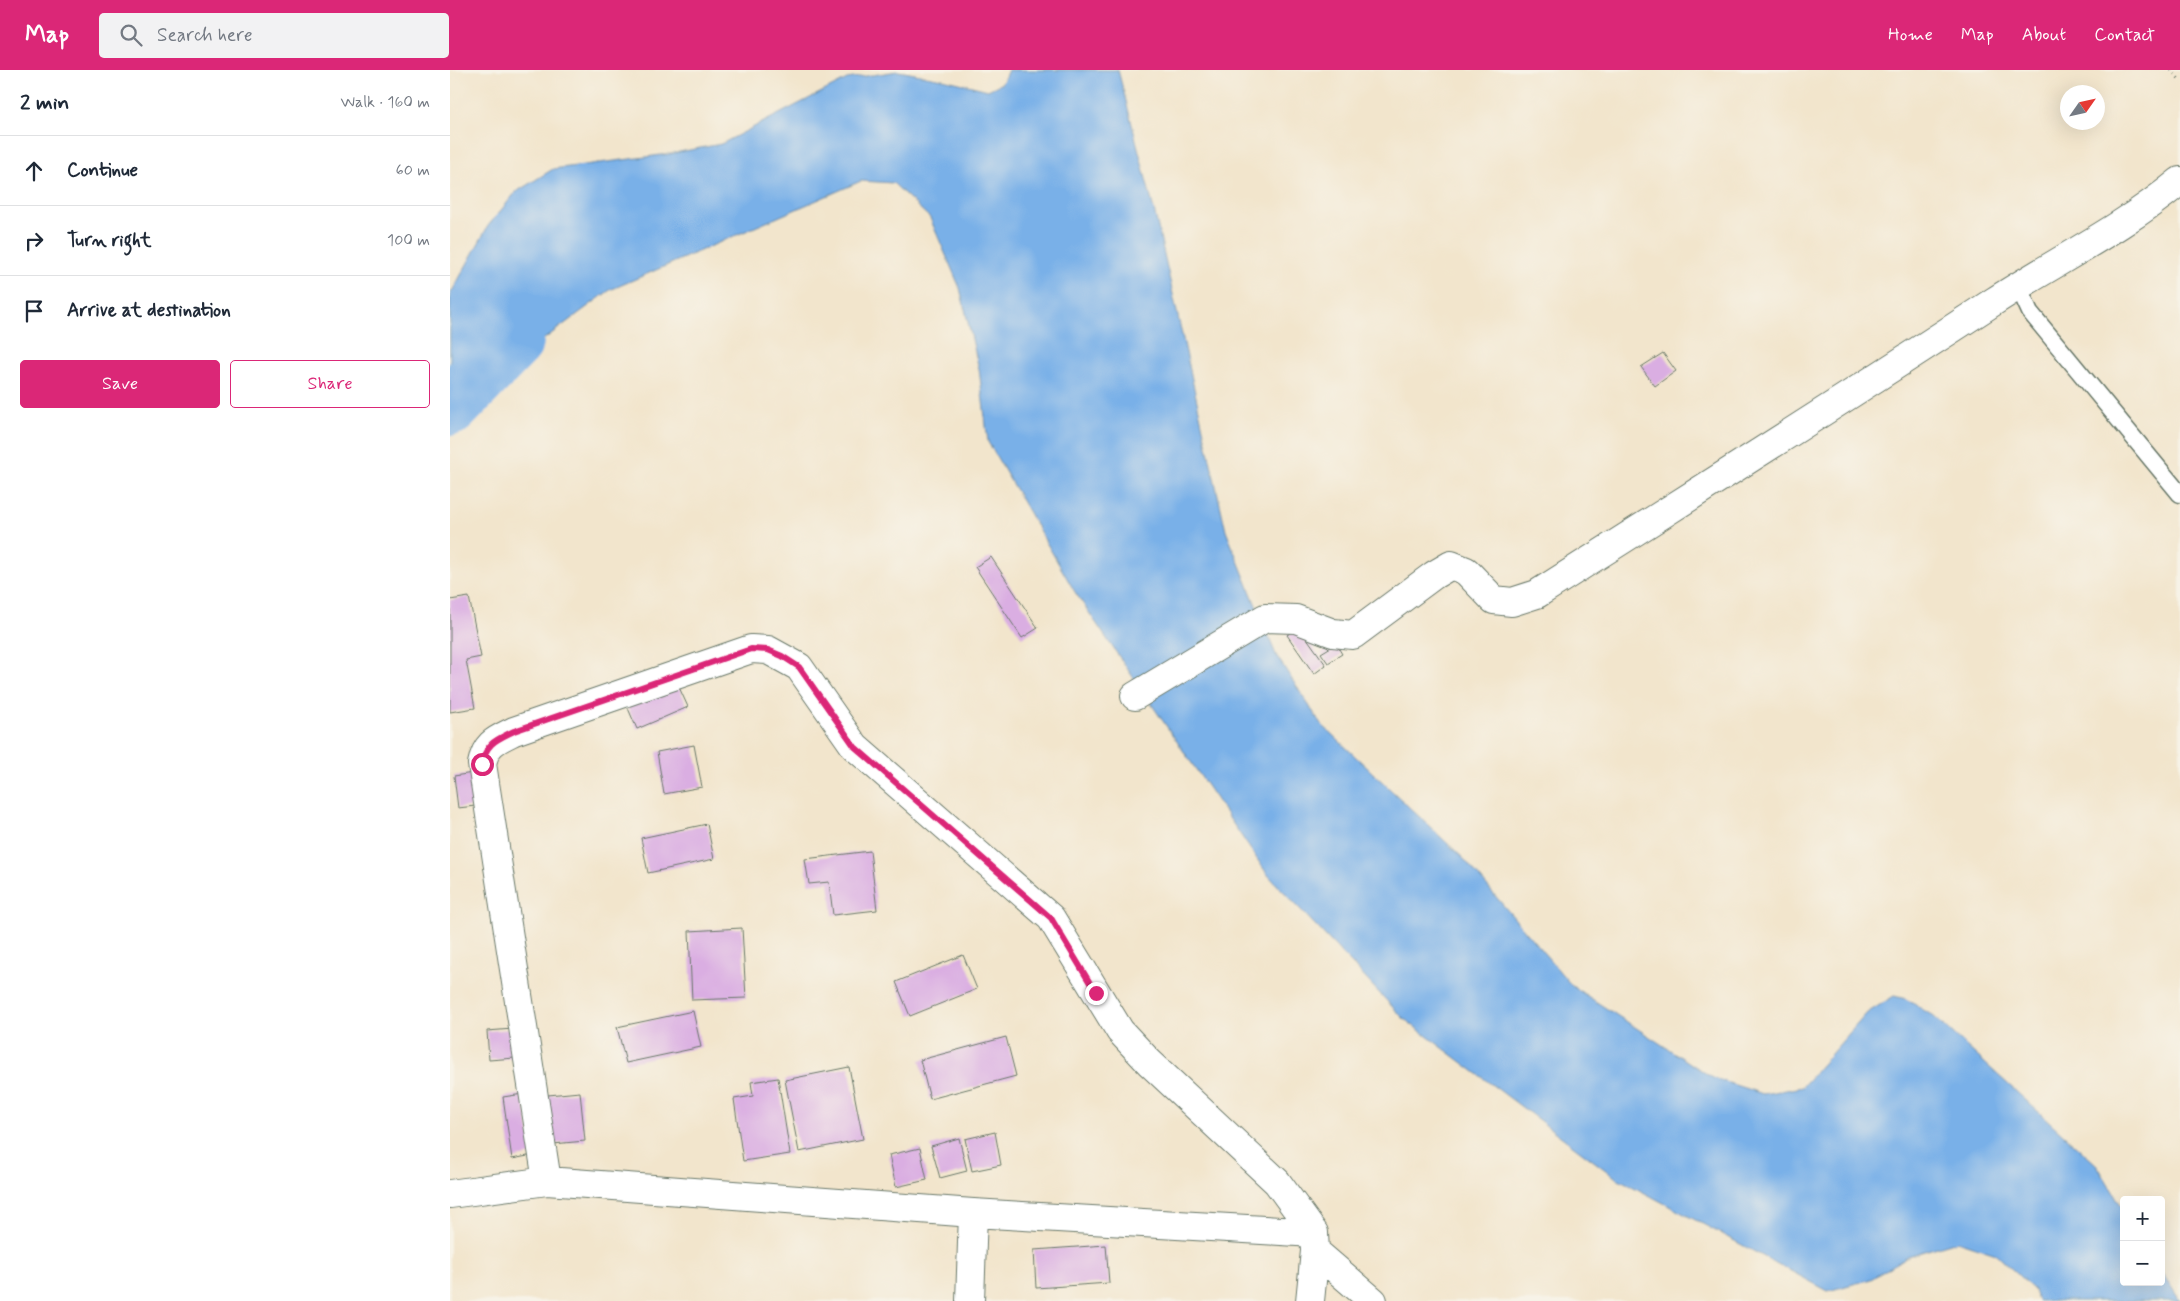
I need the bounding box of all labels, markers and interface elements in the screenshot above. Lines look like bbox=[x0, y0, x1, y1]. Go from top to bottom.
search box bbox=[99, 13, 449, 58]
text: Map bbox=[25, 20, 69, 51]
icon: search bbox=[117, 21, 145, 49]
text: Search here bbox=[157, 23, 253, 48]
text: Home bbox=[1888, 23, 1933, 47]
text: Map bbox=[1961, 23, 1994, 47]
text: About bbox=[2022, 23, 2066, 47]
text: Contact bbox=[2094, 23, 2155, 47]
north arrow bbox=[2060, 85, 2105, 130]
text: 2 min bbox=[20, 89, 69, 117]
text: Walk · 160 m bbox=[340, 92, 430, 113]
icon: ahead bbox=[20, 157, 48, 185]
text: Continue bbox=[67, 158, 138, 183]
text: 60 m bbox=[396, 160, 430, 181]
icon: right bbox=[20, 227, 48, 255]
text: Turn right bbox=[67, 228, 151, 253]
text: 100 m bbox=[387, 230, 430, 251]
icon: arrive bbox=[20, 297, 48, 325]
text: Arrive at destination bbox=[67, 298, 231, 323]
button: Save bbox=[20, 360, 220, 408]
button: Share bbox=[230, 360, 430, 408]
route start bbox=[471, 753, 494, 776]
route end bbox=[1085, 982, 1108, 1005]
map controls bbox=[2120, 1196, 2165, 1286]
button: + bbox=[2120, 1196, 2165, 1241]
button: − bbox=[2120, 1241, 2165, 1286]

